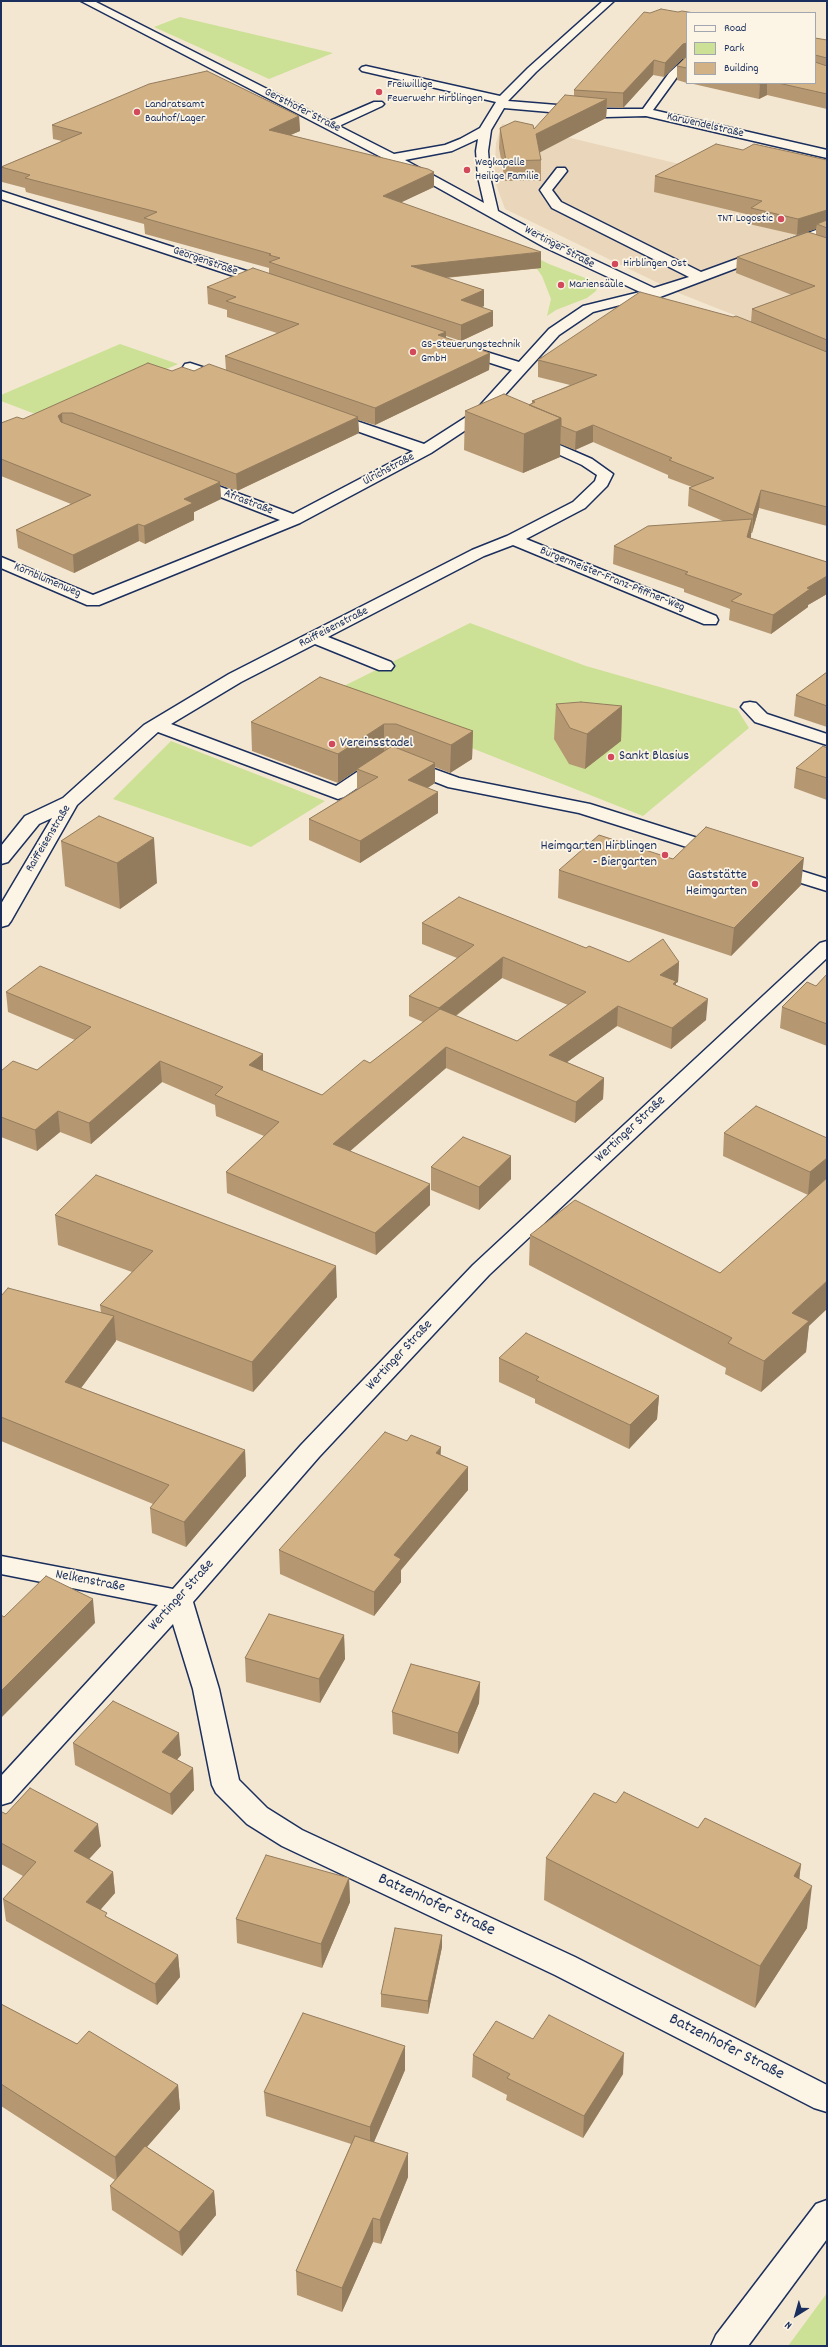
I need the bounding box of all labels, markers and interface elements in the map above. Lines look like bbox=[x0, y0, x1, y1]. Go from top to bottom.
legend bbox=[686, 12, 816, 84]
text: Road bbox=[724, 20, 746, 37]
text: Park bbox=[724, 40, 744, 57]
text: Building bbox=[724, 60, 759, 77]
place label: Freiwillige Feuerwehr Hirblingen bbox=[387, 78, 483, 106]
street label: Gersthofer Straße bbox=[261, 86, 343, 136]
marker: Freiwillige Feuerwehr Hirblingen bbox=[374, 87, 384, 97]
place label: Landratsamt Bauhof/Lager bbox=[145, 98, 205, 126]
marker: Landratsamt Bauhof/Lager bbox=[132, 107, 142, 117]
street label: Karwendelstraße bbox=[665, 110, 745, 142]
place label: Wegkapelle Heilige Familie bbox=[475, 156, 539, 184]
marker: Wegkapelle Heilige Familie bbox=[462, 165, 472, 175]
place label: TNT Logostic bbox=[717, 212, 773, 226]
marker: TNT Logostic bbox=[776, 214, 786, 224]
street label: Wertinger Straße bbox=[521, 223, 597, 273]
street label: Georgenstraße bbox=[171, 244, 239, 280]
place label: Hirblingen Ost bbox=[623, 257, 687, 271]
marker: Hirblingen Ost bbox=[610, 259, 620, 269]
place label: Mariensäule bbox=[569, 278, 623, 292]
marker: Mariensäule bbox=[556, 280, 566, 290]
place label: GS-Steuerungstechnik GmbH bbox=[421, 338, 520, 366]
marker: GS-Steuerungstechnik GmbH bbox=[408, 347, 418, 357]
street label: Ulrichstraße bbox=[361, 450, 417, 490]
street label: Afrastraße bbox=[221, 487, 275, 519]
street label: Bürgermeister-Franz-Pfiffner-Weg bbox=[537, 544, 687, 616]
street label: Kornblumenweg bbox=[11, 560, 83, 602]
street label: Raiffeisenstraße bbox=[297, 604, 371, 652]
place label: Vereinsstadel bbox=[340, 736, 413, 752]
marker: Vereinsstadel bbox=[327, 739, 337, 749]
place label: Sankt Blasius bbox=[619, 749, 689, 765]
marker: Sankt Blasius bbox=[606, 752, 616, 762]
street label: Raiffeisenstraße bbox=[23, 803, 75, 875]
place label: Heimgarten Hirblingen - Biergarten bbox=[540, 839, 657, 872]
marker: Heimgarten Hirblingen - Biergarten bbox=[660, 850, 670, 860]
place label: Gaststätte Heimgarten bbox=[686, 868, 747, 900]
marker: Gaststätte Heimgarten bbox=[750, 879, 760, 889]
street label: Wertinger Straße bbox=[592, 1093, 670, 1167]
street label: Wertinger Straße bbox=[363, 1317, 437, 1395]
street label: Wertinger Straße bbox=[146, 1557, 218, 1635]
street label: Nelkenstraße bbox=[54, 1567, 126, 1597]
street label: Batzenhofer Straße bbox=[374, 1870, 498, 1942]
street label: Batzenhofer Straße bbox=[665, 2010, 787, 2086]
north arrow bbox=[776, 2295, 816, 2335]
text: N bbox=[782, 2317, 796, 2333]

